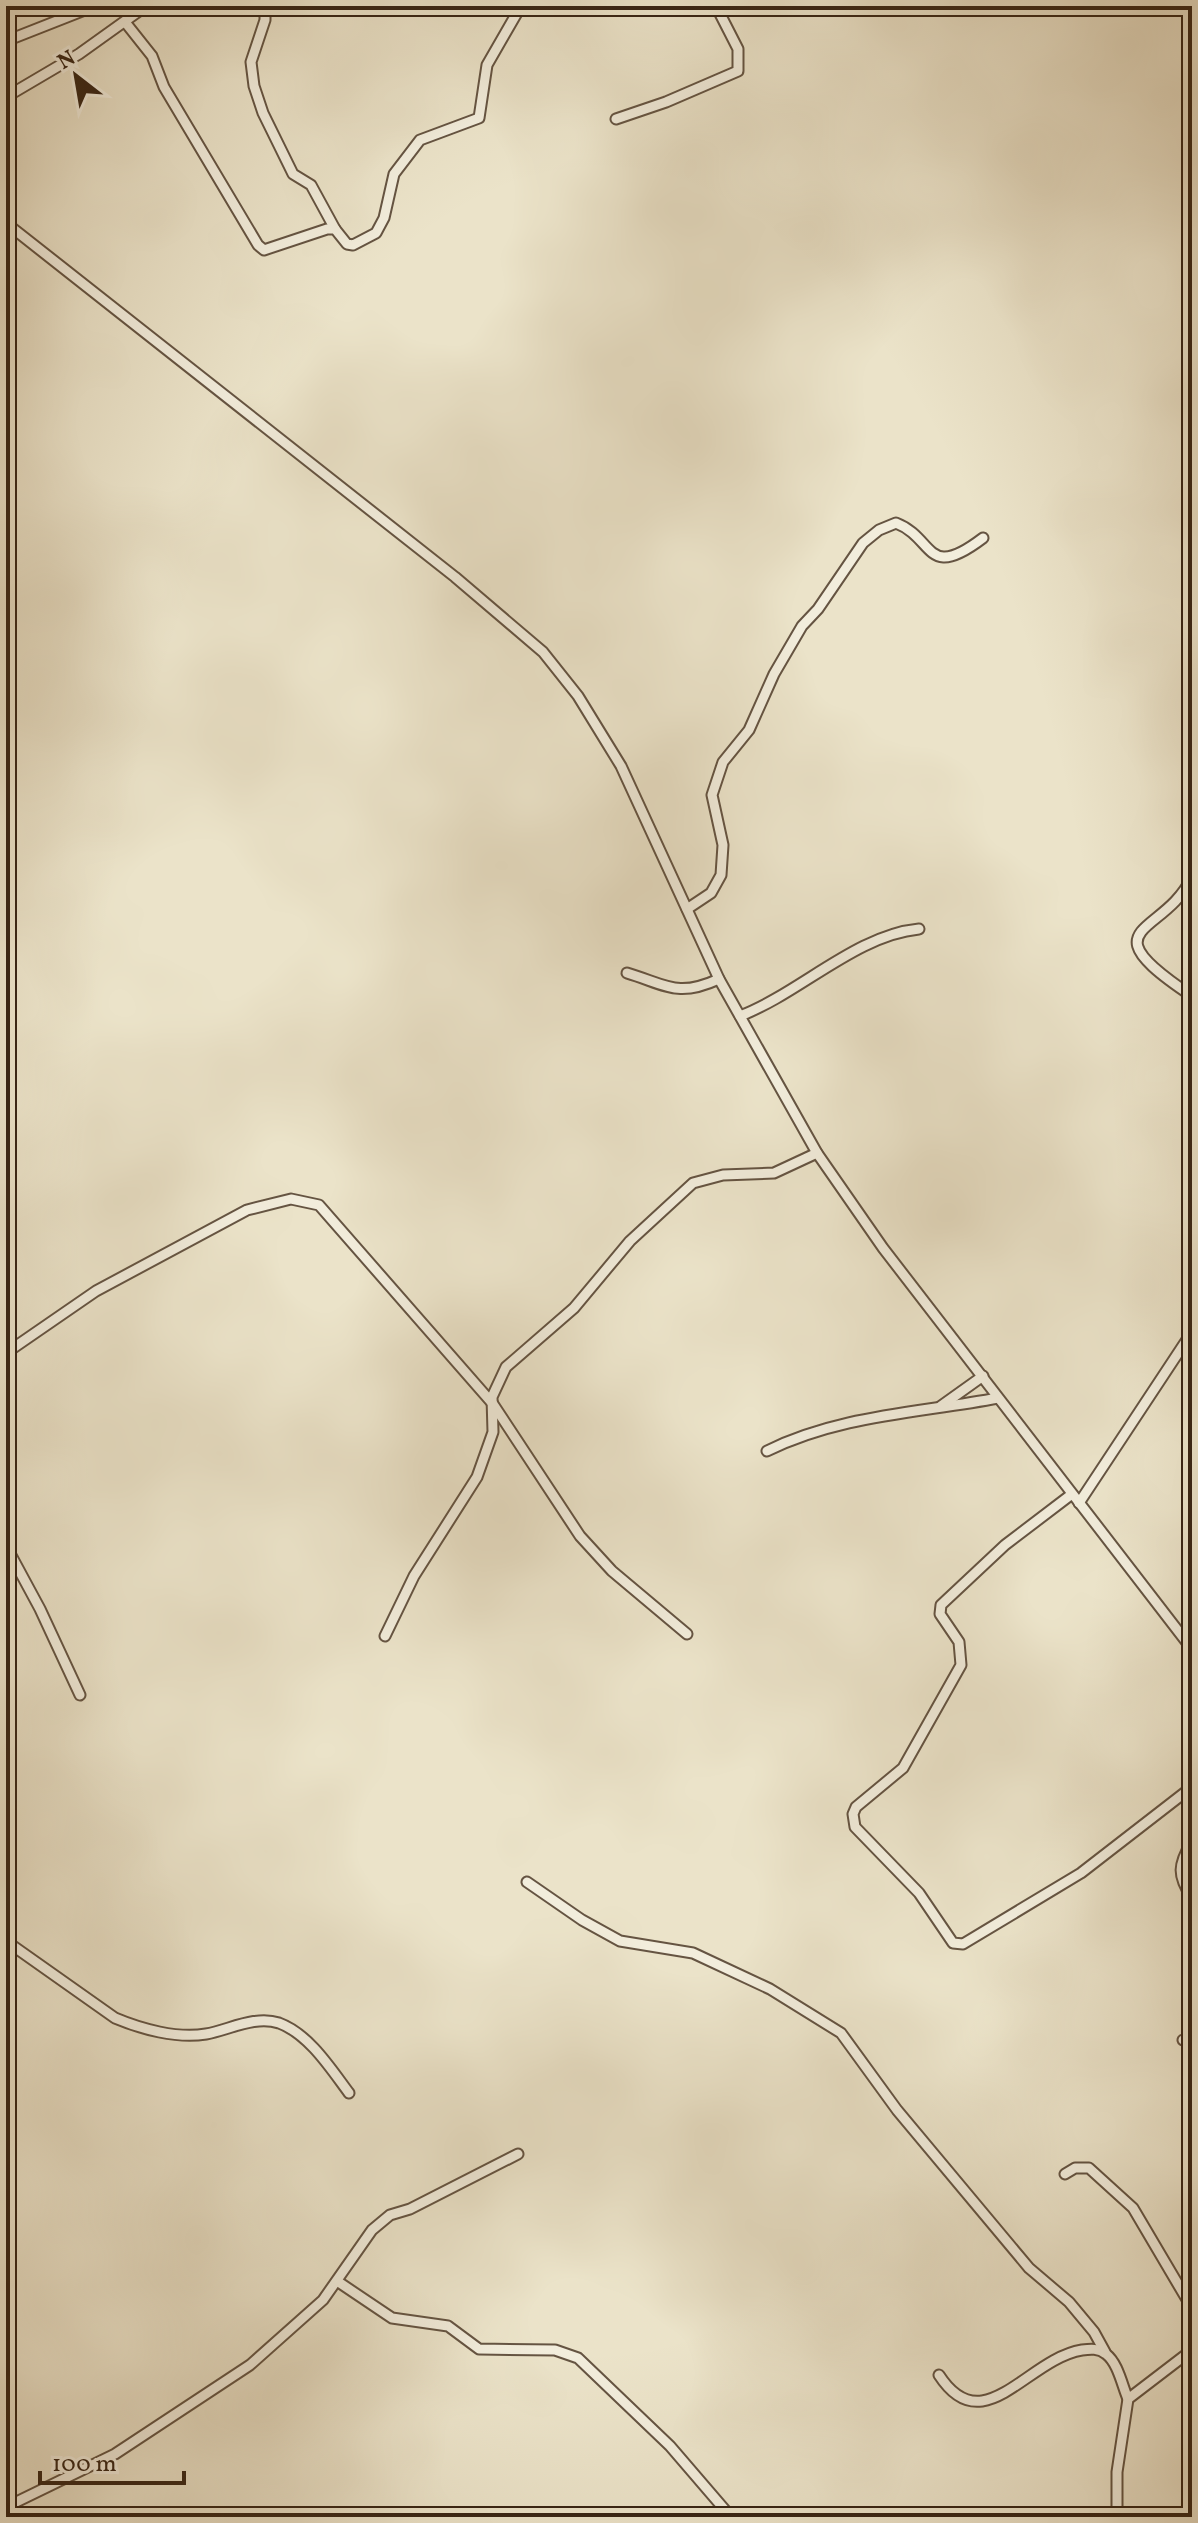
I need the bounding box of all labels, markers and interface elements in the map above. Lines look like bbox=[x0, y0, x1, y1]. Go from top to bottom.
north arrow bbox=[36, 36, 116, 116]
text: N bbox=[52, 44, 82, 78]
scale bar bbox=[40, 2435, 184, 2485]
text: 100 m bbox=[52, 2448, 117, 2482]

